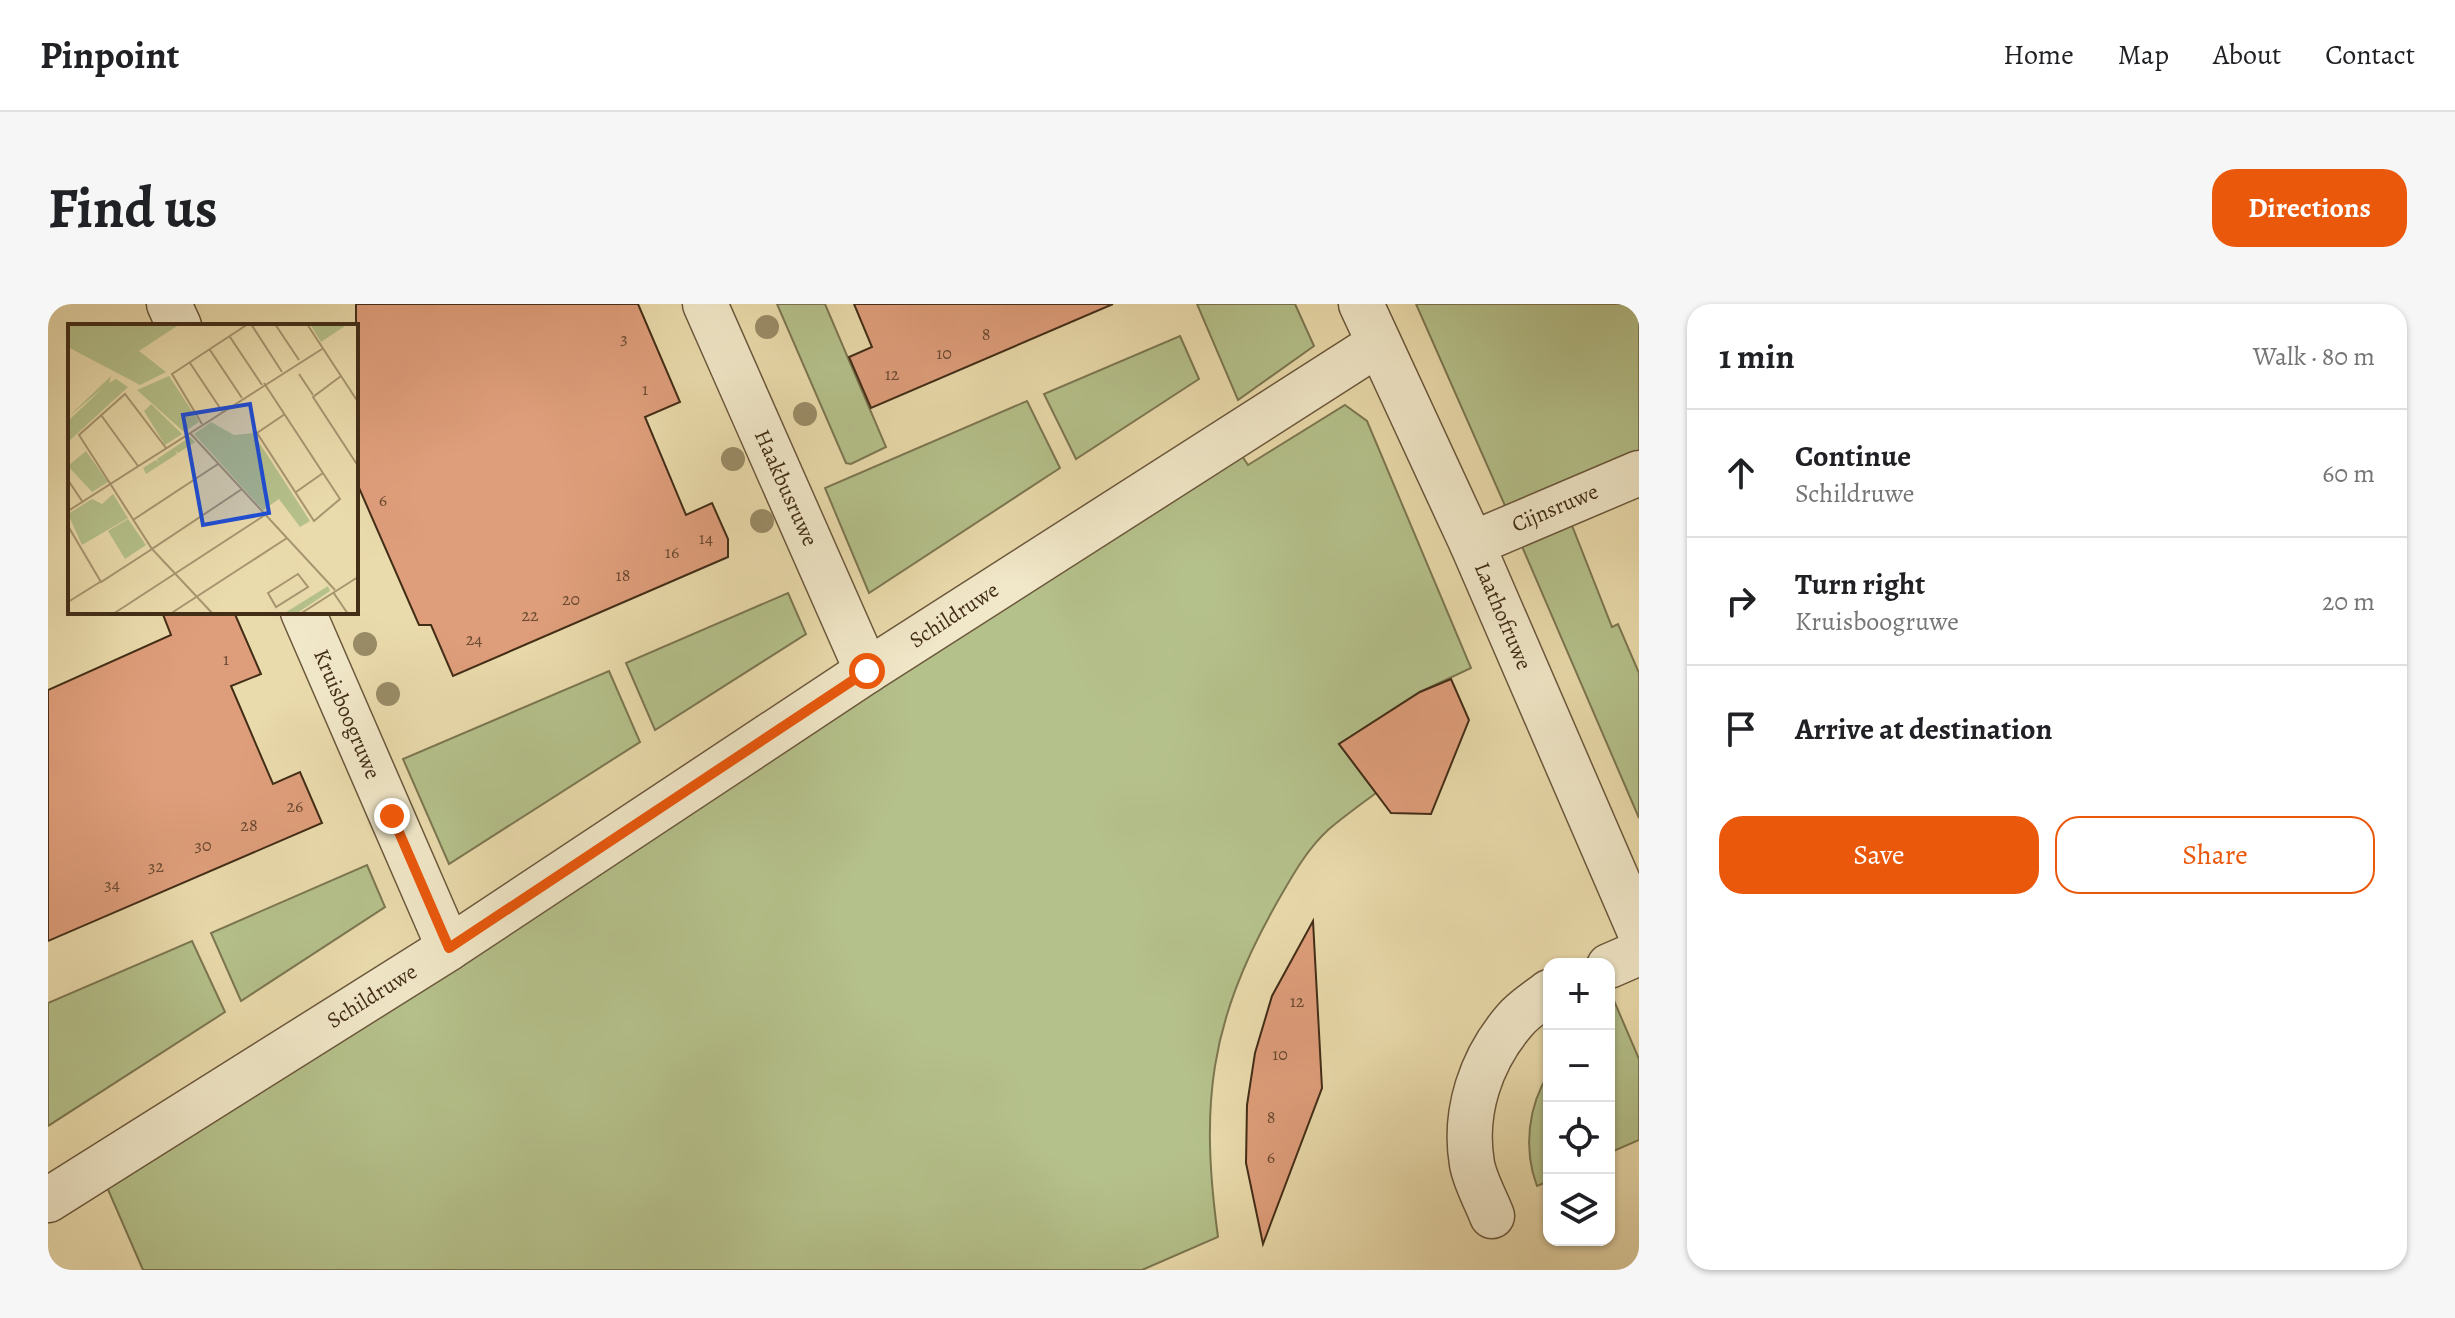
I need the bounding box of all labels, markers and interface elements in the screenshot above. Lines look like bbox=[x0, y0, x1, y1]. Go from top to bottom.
text: Pinpoint bbox=[40, 29, 179, 81]
text: Home bbox=[2003, 36, 2074, 74]
text: Map bbox=[2118, 36, 2169, 74]
text: About bbox=[2213, 36, 2281, 74]
text: Contact bbox=[2325, 36, 2415, 74]
button: Directions bbox=[2212, 169, 2407, 247]
text: Find us bbox=[48, 170, 218, 246]
house number: 8 bbox=[982, 322, 990, 346]
inset map bbox=[68, 324, 358, 614]
house number: 3 bbox=[620, 326, 628, 350]
text: 1 min bbox=[1719, 333, 1795, 380]
text: Walk · 80 m bbox=[2253, 339, 2375, 374]
house number: 10 bbox=[936, 341, 952, 365]
house number: 12 bbox=[885, 362, 900, 386]
house number: 1 bbox=[642, 377, 648, 401]
street label: Haakbusruwe bbox=[747, 425, 825, 551]
text: Continue bbox=[1795, 436, 1911, 476]
icon: ahead bbox=[1719, 451, 1763, 495]
text: 60 m bbox=[2322, 456, 2375, 491]
street label: Cijnsruwe bbox=[1507, 476, 1603, 540]
text: Schildruwe bbox=[1795, 476, 1914, 511]
house number: 6 bbox=[379, 488, 387, 512]
house number: 14 bbox=[699, 526, 713, 550]
house number: 16 bbox=[665, 540, 679, 564]
street label: Laathofruwe bbox=[1467, 558, 1539, 674]
house number: 18 bbox=[616, 563, 630, 587]
text: Turn right bbox=[1795, 564, 1925, 604]
street label: Schildruwe bbox=[903, 575, 1005, 655]
icon: right bbox=[1719, 579, 1763, 623]
text: 20 m bbox=[2322, 584, 2375, 619]
house number: 20 bbox=[562, 587, 580, 611]
house number: 22 bbox=[521, 603, 539, 627]
text: Kruisboogruwe bbox=[1795, 604, 1959, 639]
house number: 24 bbox=[466, 627, 482, 651]
street label: Kruisboogruwe bbox=[306, 644, 388, 784]
house number: 1 bbox=[223, 647, 229, 671]
route start bbox=[849, 653, 885, 689]
icon: arrive bbox=[1719, 707, 1763, 751]
text: Arrive at destination bbox=[1795, 709, 2052, 749]
house number: 26 bbox=[287, 794, 303, 818]
route end bbox=[374, 798, 410, 834]
house number: 28 bbox=[240, 813, 258, 837]
button: Save bbox=[1719, 816, 2039, 894]
button: Share bbox=[2055, 816, 2375, 894]
house number: 30 bbox=[194, 833, 212, 857]
house number: 32 bbox=[148, 854, 164, 878]
house number: 34 bbox=[104, 872, 120, 896]
street label: Schildruwe bbox=[321, 957, 423, 1035]
map controls bbox=[1543, 958, 1615, 1246]
button: + bbox=[1543, 958, 1615, 1030]
house number: 12 bbox=[1290, 989, 1305, 1013]
button: − bbox=[1543, 1030, 1615, 1102]
house number: 10 bbox=[1272, 1042, 1288, 1066]
button: locate bbox=[1543, 1102, 1615, 1174]
house number: 8 bbox=[1267, 1105, 1275, 1129]
house number: 6 bbox=[1267, 1145, 1275, 1169]
button: layers bbox=[1543, 1174, 1615, 1246]

